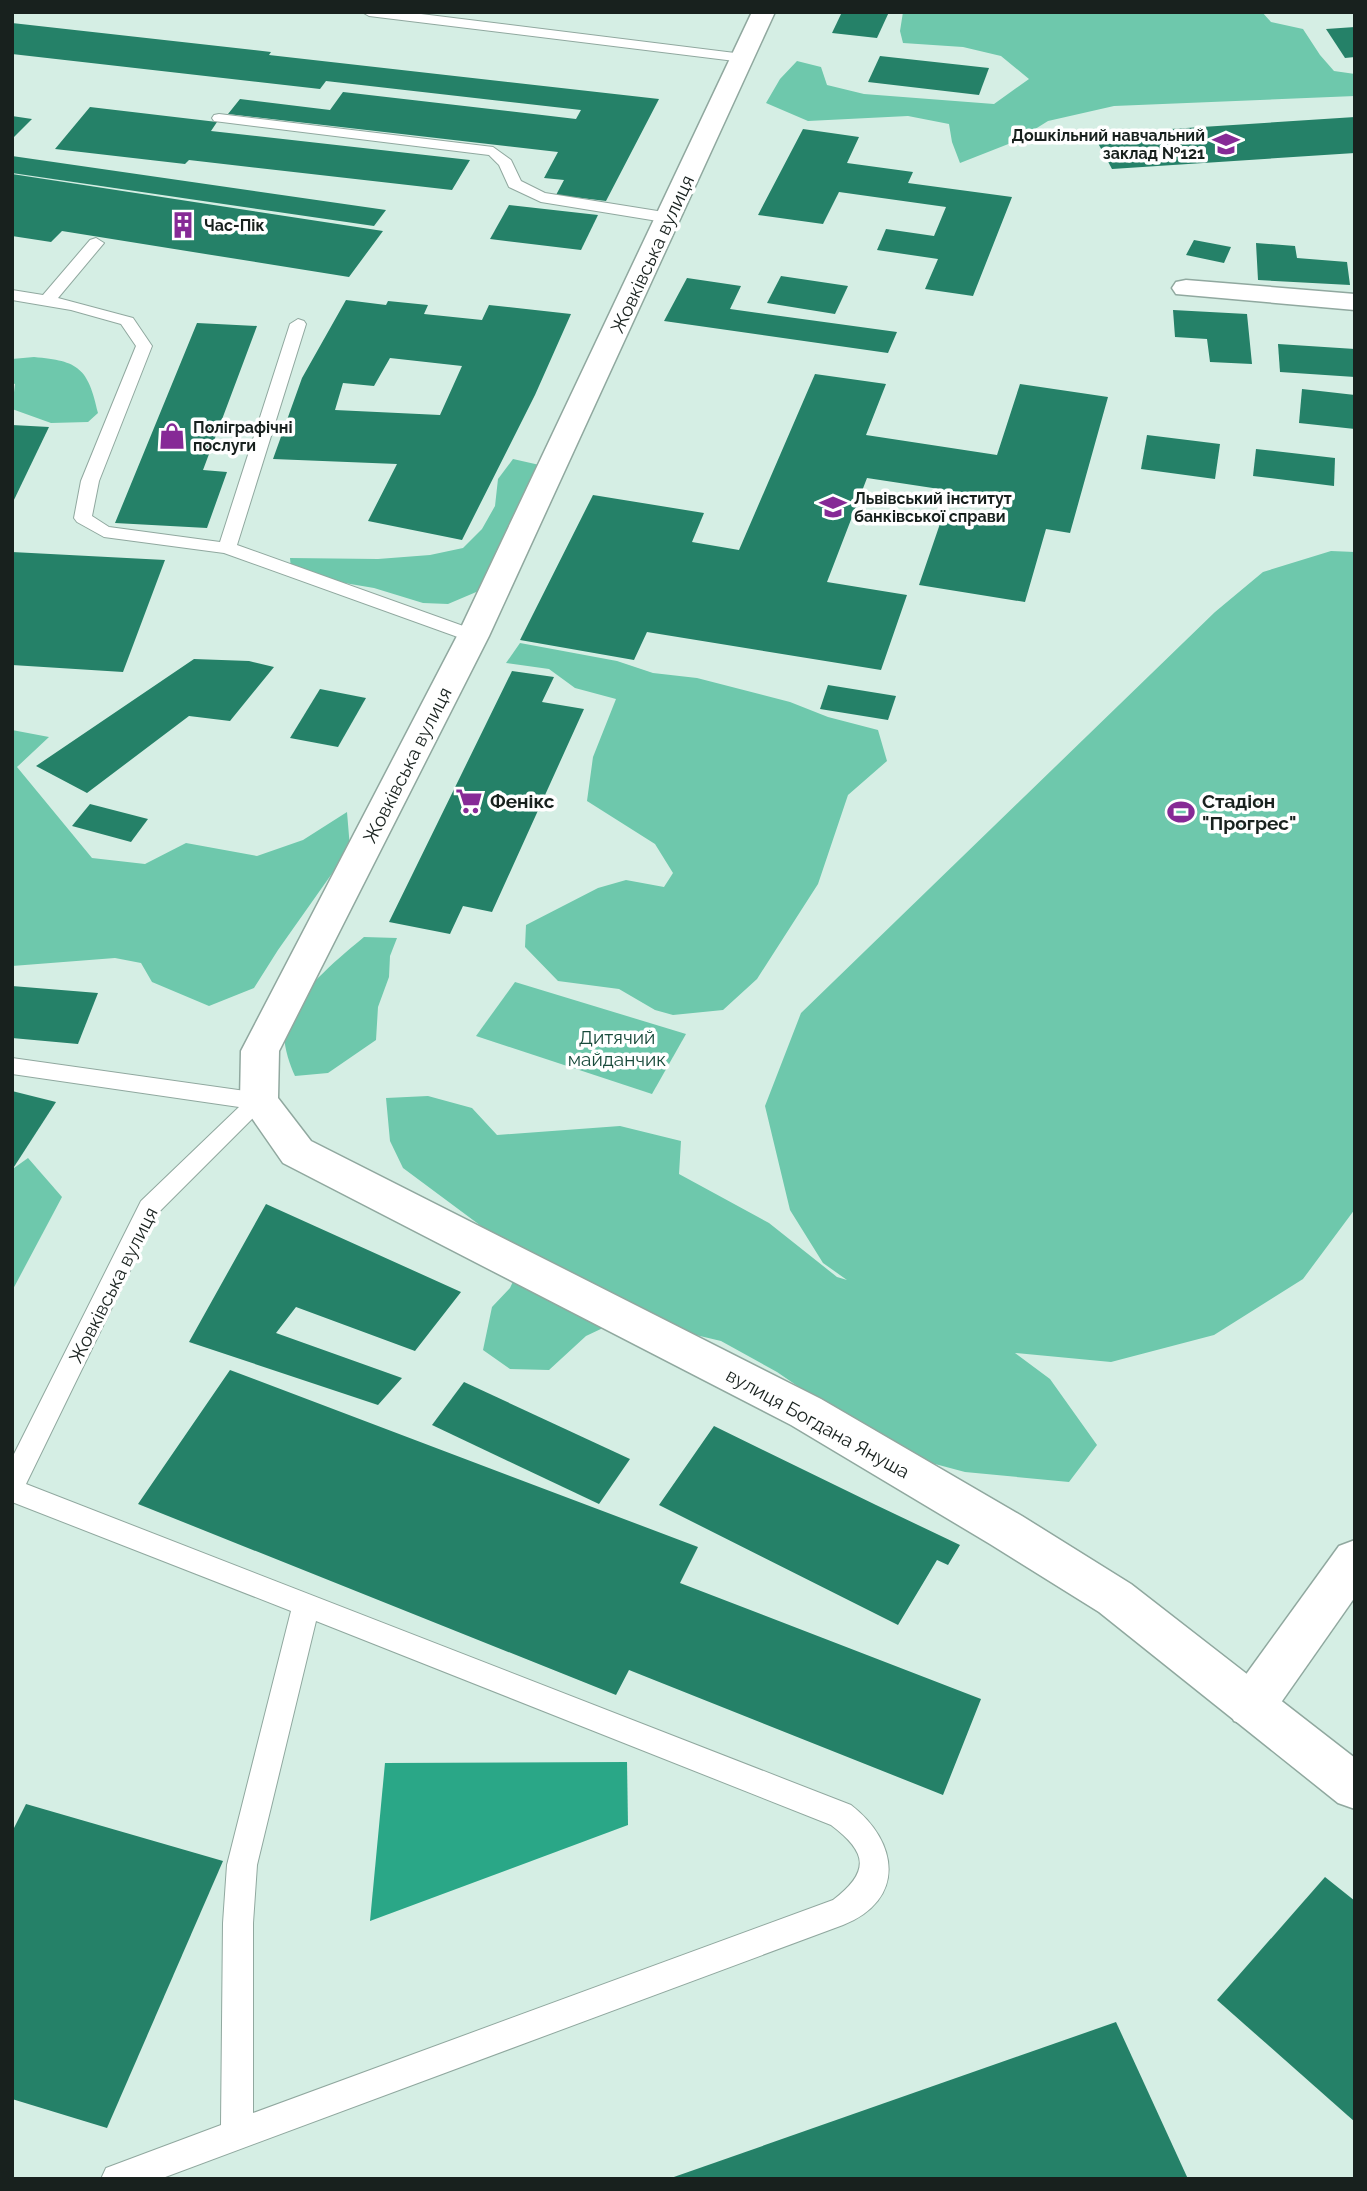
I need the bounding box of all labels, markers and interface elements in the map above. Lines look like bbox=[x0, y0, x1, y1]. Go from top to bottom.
place label: Дошкільний навчальний заклад №121 bbox=[1011, 126, 1205, 163]
school or university icon: Дошкільний навчальний заклад №121 bbox=[1211, 129, 1241, 159]
street label: Жовківська вулиця bbox=[606, 171, 698, 337]
building icon: Час-Пік bbox=[168, 210, 198, 240]
place label: Час-Пік bbox=[204, 216, 265, 235]
place label: Поліграфічні послуги bbox=[193, 418, 293, 455]
shop icon: Поліграфічні послуги bbox=[157, 421, 187, 451]
place label: Львівський інститут банківської справи bbox=[854, 489, 1012, 526]
school or university icon: Львівський інститут банківської справи bbox=[818, 492, 848, 522]
street label: Жовківська вулиця bbox=[358, 683, 456, 847]
supermarket icon: Фенікс bbox=[454, 786, 484, 816]
place label: Фенікс bbox=[490, 790, 555, 812]
place label: Стадіон "Прогрес" bbox=[1202, 790, 1296, 834]
sports icon: Стадіон "Прогрес" bbox=[1166, 797, 1196, 827]
park label: Дитячий майданчик bbox=[568, 1026, 666, 1070]
street label: Жовківська вулиця bbox=[64, 1203, 162, 1367]
street label: вулиця Богдана Януша bbox=[723, 1363, 913, 1483]

